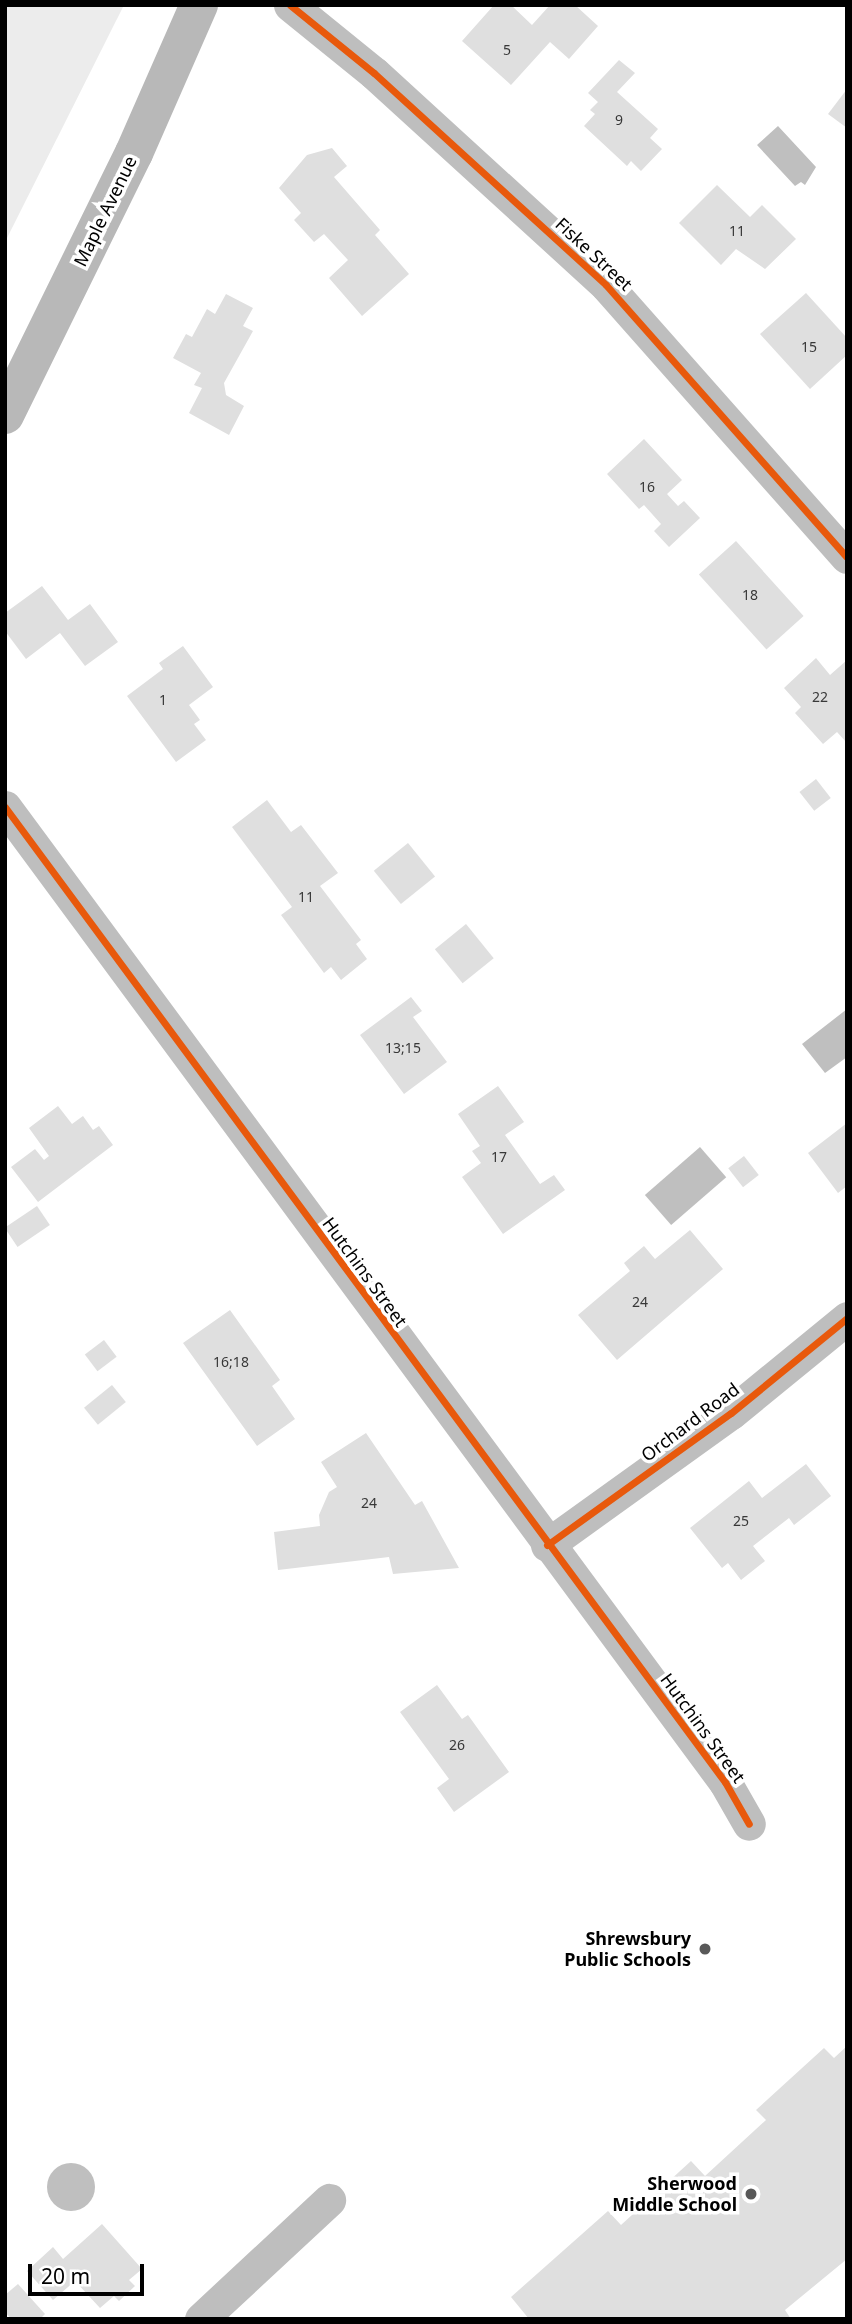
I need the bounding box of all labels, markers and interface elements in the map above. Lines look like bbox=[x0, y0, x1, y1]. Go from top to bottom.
house number: 5 bbox=[503, 42, 511, 58]
house number: 9 bbox=[615, 112, 623, 128]
street label: Maple Avenue bbox=[69, 152, 141, 270]
street label: Fiske Street bbox=[551, 213, 637, 295]
house number: 11 bbox=[729, 223, 745, 239]
house number: 15 bbox=[801, 339, 817, 355]
house number: 16 bbox=[639, 479, 655, 495]
house number: 18 bbox=[742, 587, 758, 603]
house number: 22 bbox=[812, 689, 828, 705]
house number: 1 bbox=[159, 692, 167, 708]
house number: 11 bbox=[298, 889, 314, 905]
house number: 13;15 bbox=[385, 1040, 421, 1056]
house number: 17 bbox=[491, 1149, 507, 1165]
street label: Hutchins Street bbox=[318, 1213, 412, 1331]
house number: 24 bbox=[632, 1294, 648, 1310]
house number: 16;18 bbox=[213, 1354, 249, 1370]
street label: Orchard Road bbox=[637, 1378, 743, 1466]
house number: 24 bbox=[361, 1495, 377, 1511]
house number: 25 bbox=[733, 1513, 749, 1529]
street label: Hutchins Street bbox=[656, 1669, 750, 1787]
house number: 26 bbox=[449, 1737, 465, 1753]
place label: Shrewsbury Public Schools bbox=[564, 1928, 691, 1970]
marker: Shrewsbury Public Schools bbox=[697, 1941, 713, 1957]
place label: Sherwood Middle School bbox=[612, 2173, 737, 2216]
marker: Sherwood Middle School bbox=[743, 2186, 759, 2202]
scale bar bbox=[32, 2250, 147, 2294]
text: 20 m bbox=[41, 2262, 90, 2290]

